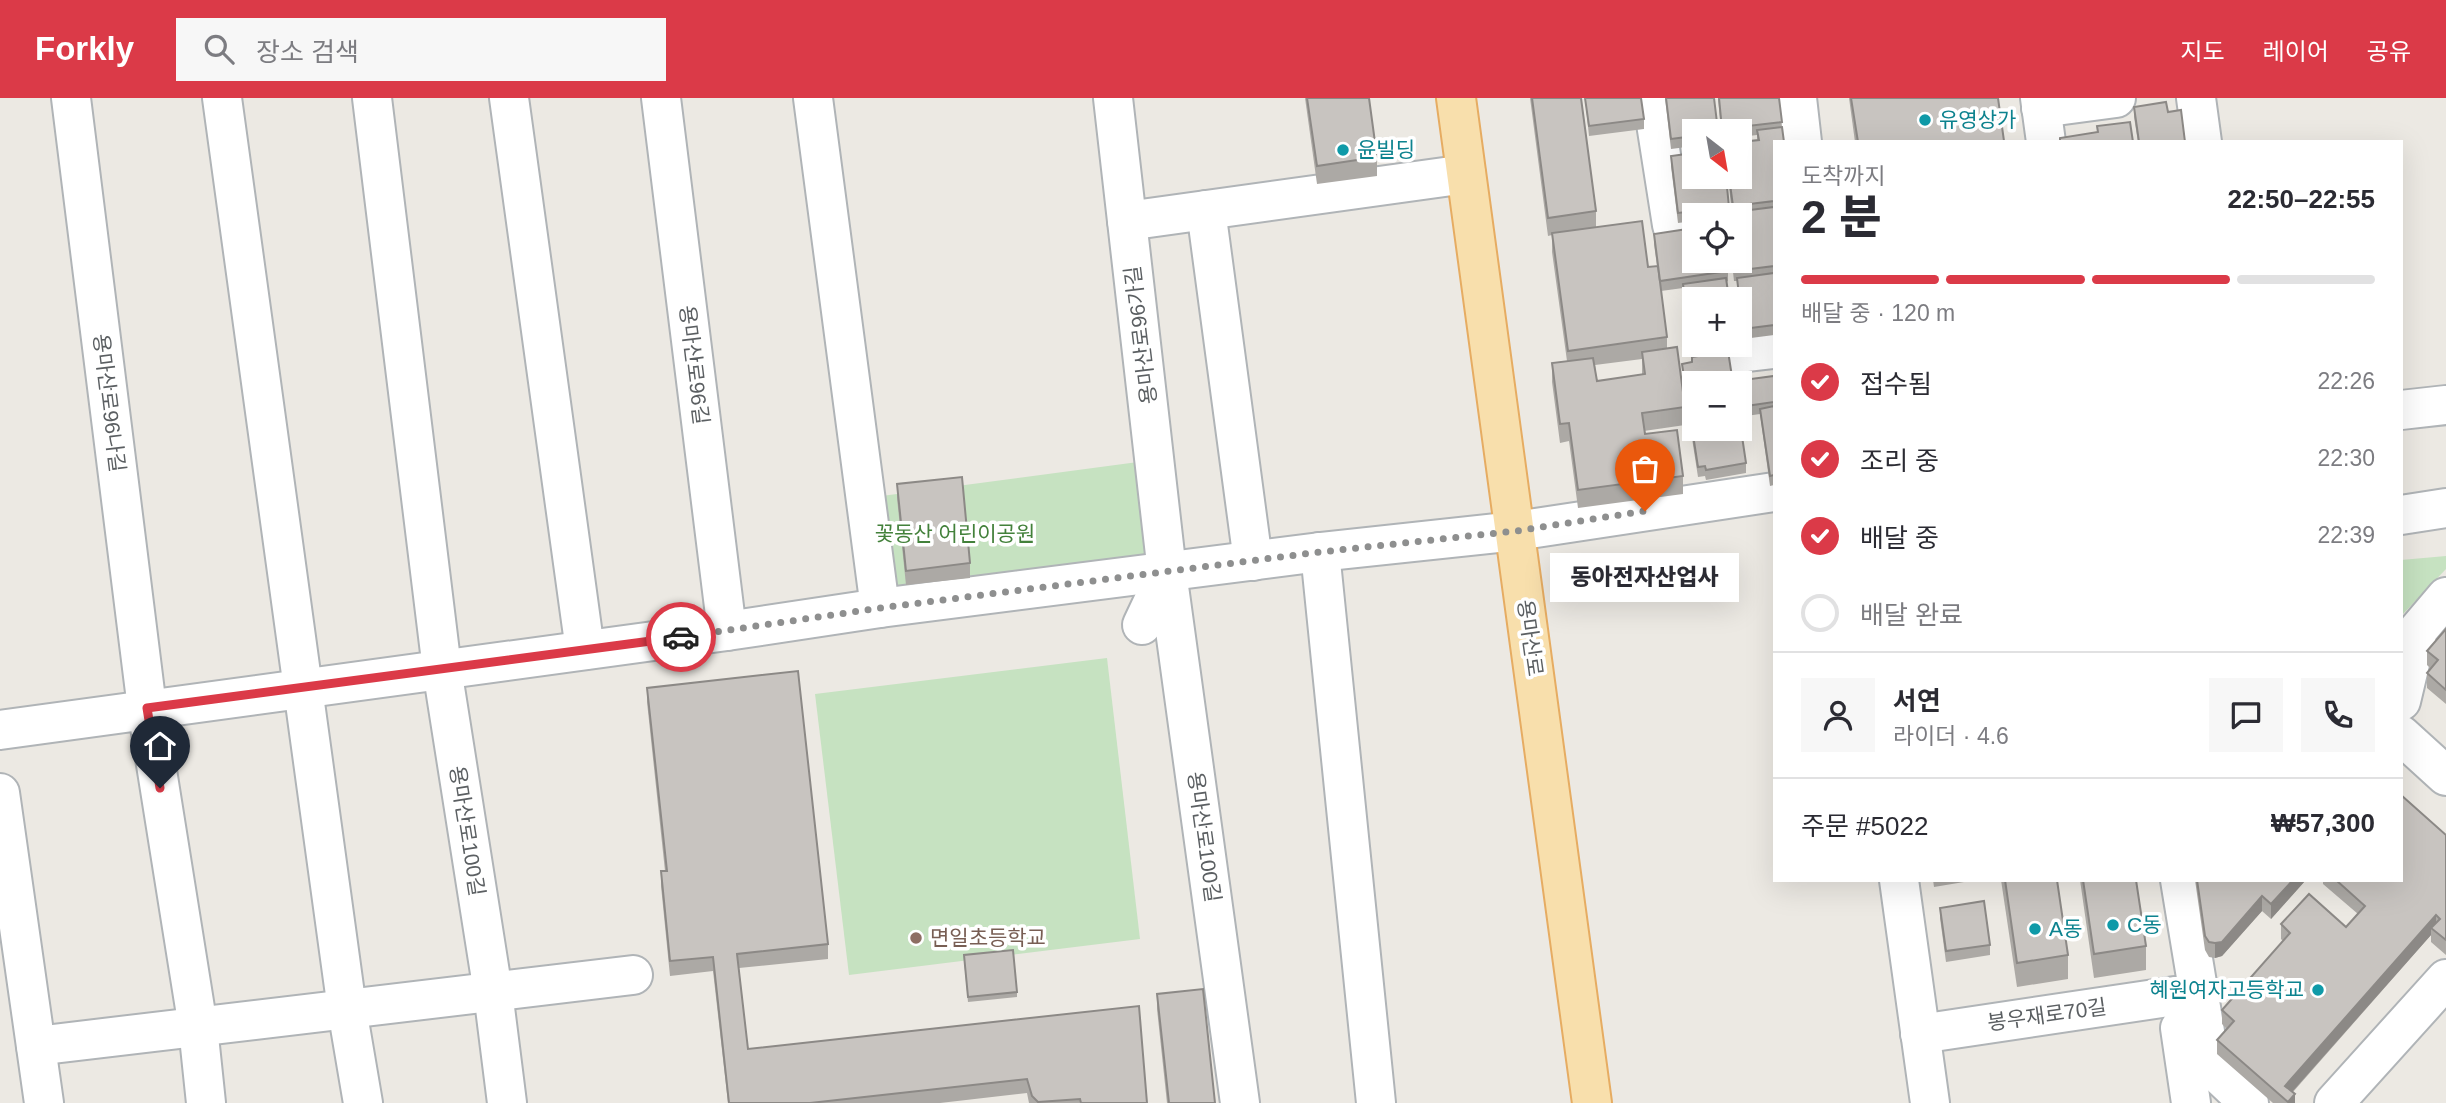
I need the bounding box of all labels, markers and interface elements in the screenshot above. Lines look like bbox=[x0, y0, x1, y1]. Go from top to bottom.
search box bbox=[176, 18, 666, 81]
text: Forkly bbox=[35, 30, 134, 67]
icon: search bbox=[200, 30, 238, 68]
text: 장소 검색 bbox=[256, 37, 359, 67]
text: 지도 bbox=[2180, 38, 2225, 65]
text: 레이어 bbox=[2263, 38, 2329, 65]
text: 공유 bbox=[2367, 38, 2411, 65]
place label: 유영상가 bbox=[1939, 108, 2016, 131]
marker: 유영상가 bbox=[1917, 112, 1933, 128]
north arrow bbox=[1682, 119, 1752, 189]
map controls bbox=[1682, 119, 1752, 441]
place label: 윤빌딩 bbox=[1357, 138, 1415, 161]
marker: 윤빌딩 bbox=[1335, 142, 1351, 158]
text: 도착까지 bbox=[1801, 163, 1886, 189]
text: 22:50–22:55 bbox=[2228, 184, 2375, 214]
text: 2 분 bbox=[1801, 191, 1882, 243]
button: locate bbox=[1682, 203, 1752, 273]
street label: 용마산로96가길 bbox=[1121, 265, 1160, 406]
button: + bbox=[1682, 287, 1752, 357]
text: 배달 중 · 120 m bbox=[1801, 300, 1955, 326]
street label: 용마산로96길 bbox=[676, 304, 713, 426]
street label: 용마산로96나길 bbox=[90, 332, 129, 473]
icon: check bbox=[1801, 363, 1839, 401]
text: 22:26 bbox=[2317, 368, 2375, 394]
text: 접수됨 bbox=[1860, 369, 1932, 399]
button: − bbox=[1682, 371, 1752, 441]
pin bbox=[1615, 439, 1675, 511]
icon: check bbox=[1801, 440, 1839, 478]
text: 22:30 bbox=[2317, 445, 2375, 471]
text: 조리 중 bbox=[1860, 446, 1939, 476]
icon: bag bbox=[1626, 450, 1664, 488]
icon: check bbox=[1801, 517, 1839, 555]
park label: 꽃동산 어린이공원 bbox=[875, 522, 1035, 545]
text: 22:39 bbox=[2317, 522, 2375, 548]
text: 배달 중 bbox=[1860, 523, 1939, 553]
callout: 동아전자산업사 bbox=[1550, 553, 1740, 602]
text: 동아전자산업사 bbox=[1570, 564, 1719, 590]
street label: 용마산로 bbox=[1514, 598, 1547, 678]
text: 배달 완료 bbox=[1860, 600, 1963, 630]
courier bbox=[646, 602, 716, 672]
icon: car bbox=[662, 618, 700, 656]
button: person bbox=[1801, 678, 1875, 752]
button: chat bbox=[2209, 678, 2283, 752]
button: phone bbox=[2301, 678, 2375, 752]
text: 서연 bbox=[1893, 686, 1941, 716]
pin bbox=[130, 716, 190, 788]
text: 라이더 · 4.6 bbox=[1893, 723, 2009, 749]
icon: home bbox=[141, 727, 179, 765]
street label: 용마산로100길 bbox=[446, 764, 489, 898]
street label: 용마산로100길 bbox=[1184, 770, 1225, 904]
text: ₩57,300 bbox=[2271, 808, 2375, 838]
text: 주문 #5022 bbox=[1801, 811, 1928, 841]
place label: C동 bbox=[2127, 913, 2162, 936]
place label: A동 bbox=[2049, 917, 2082, 940]
marker: C동 bbox=[2105, 917, 2121, 933]
marker: A동 bbox=[2027, 921, 2043, 937]
place label: 면일초등학교 bbox=[930, 926, 1046, 949]
marker: 면일초등학교 bbox=[908, 930, 924, 946]
place label: 혜원여자고등학교 bbox=[2149, 978, 2304, 1001]
marker: 혜원여자고등학교 bbox=[2310, 982, 2326, 998]
street label: 봉우재로70길 bbox=[1986, 995, 2108, 1034]

